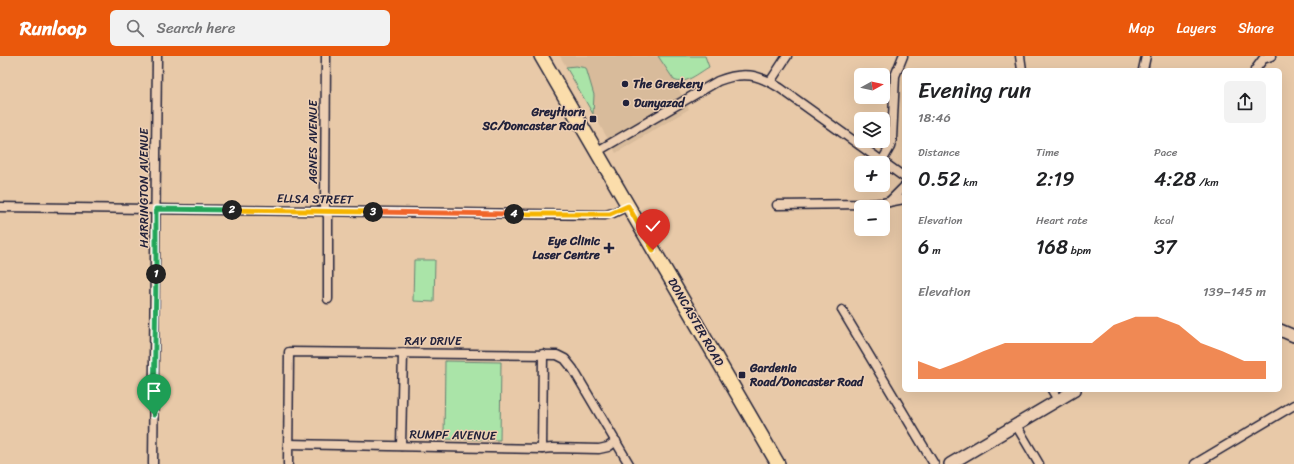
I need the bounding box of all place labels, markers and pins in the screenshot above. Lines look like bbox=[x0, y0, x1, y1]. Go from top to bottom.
place label: The Greekery bbox=[633, 73, 704, 95]
marker: The Greekery bbox=[620, 79, 630, 89]
place label: Dunyazad bbox=[634, 92, 686, 114]
marker: Dunyazad bbox=[621, 98, 631, 108]
place label: Greythorn SC/Doncaster Road bbox=[482, 101, 587, 137]
marker: Greythorn SC/Doncaster Road bbox=[588, 114, 598, 124]
pin: 2 bbox=[222, 200, 242, 220]
pin: 3 bbox=[363, 202, 383, 222]
pin: 4 bbox=[504, 204, 524, 224]
pin bbox=[636, 209, 670, 250]
place label: Eye Clinic Laser Centre bbox=[533, 230, 601, 266]
marker: Eye Clinic Laser Centre bbox=[603, 242, 615, 254]
pin: 1 bbox=[146, 264, 166, 284]
place label: Gardenia Road/Doncaster Road bbox=[749, 357, 865, 393]
marker: Gardenia Road/Doncaster Road bbox=[737, 370, 747, 380]
pin bbox=[137, 374, 171, 415]

